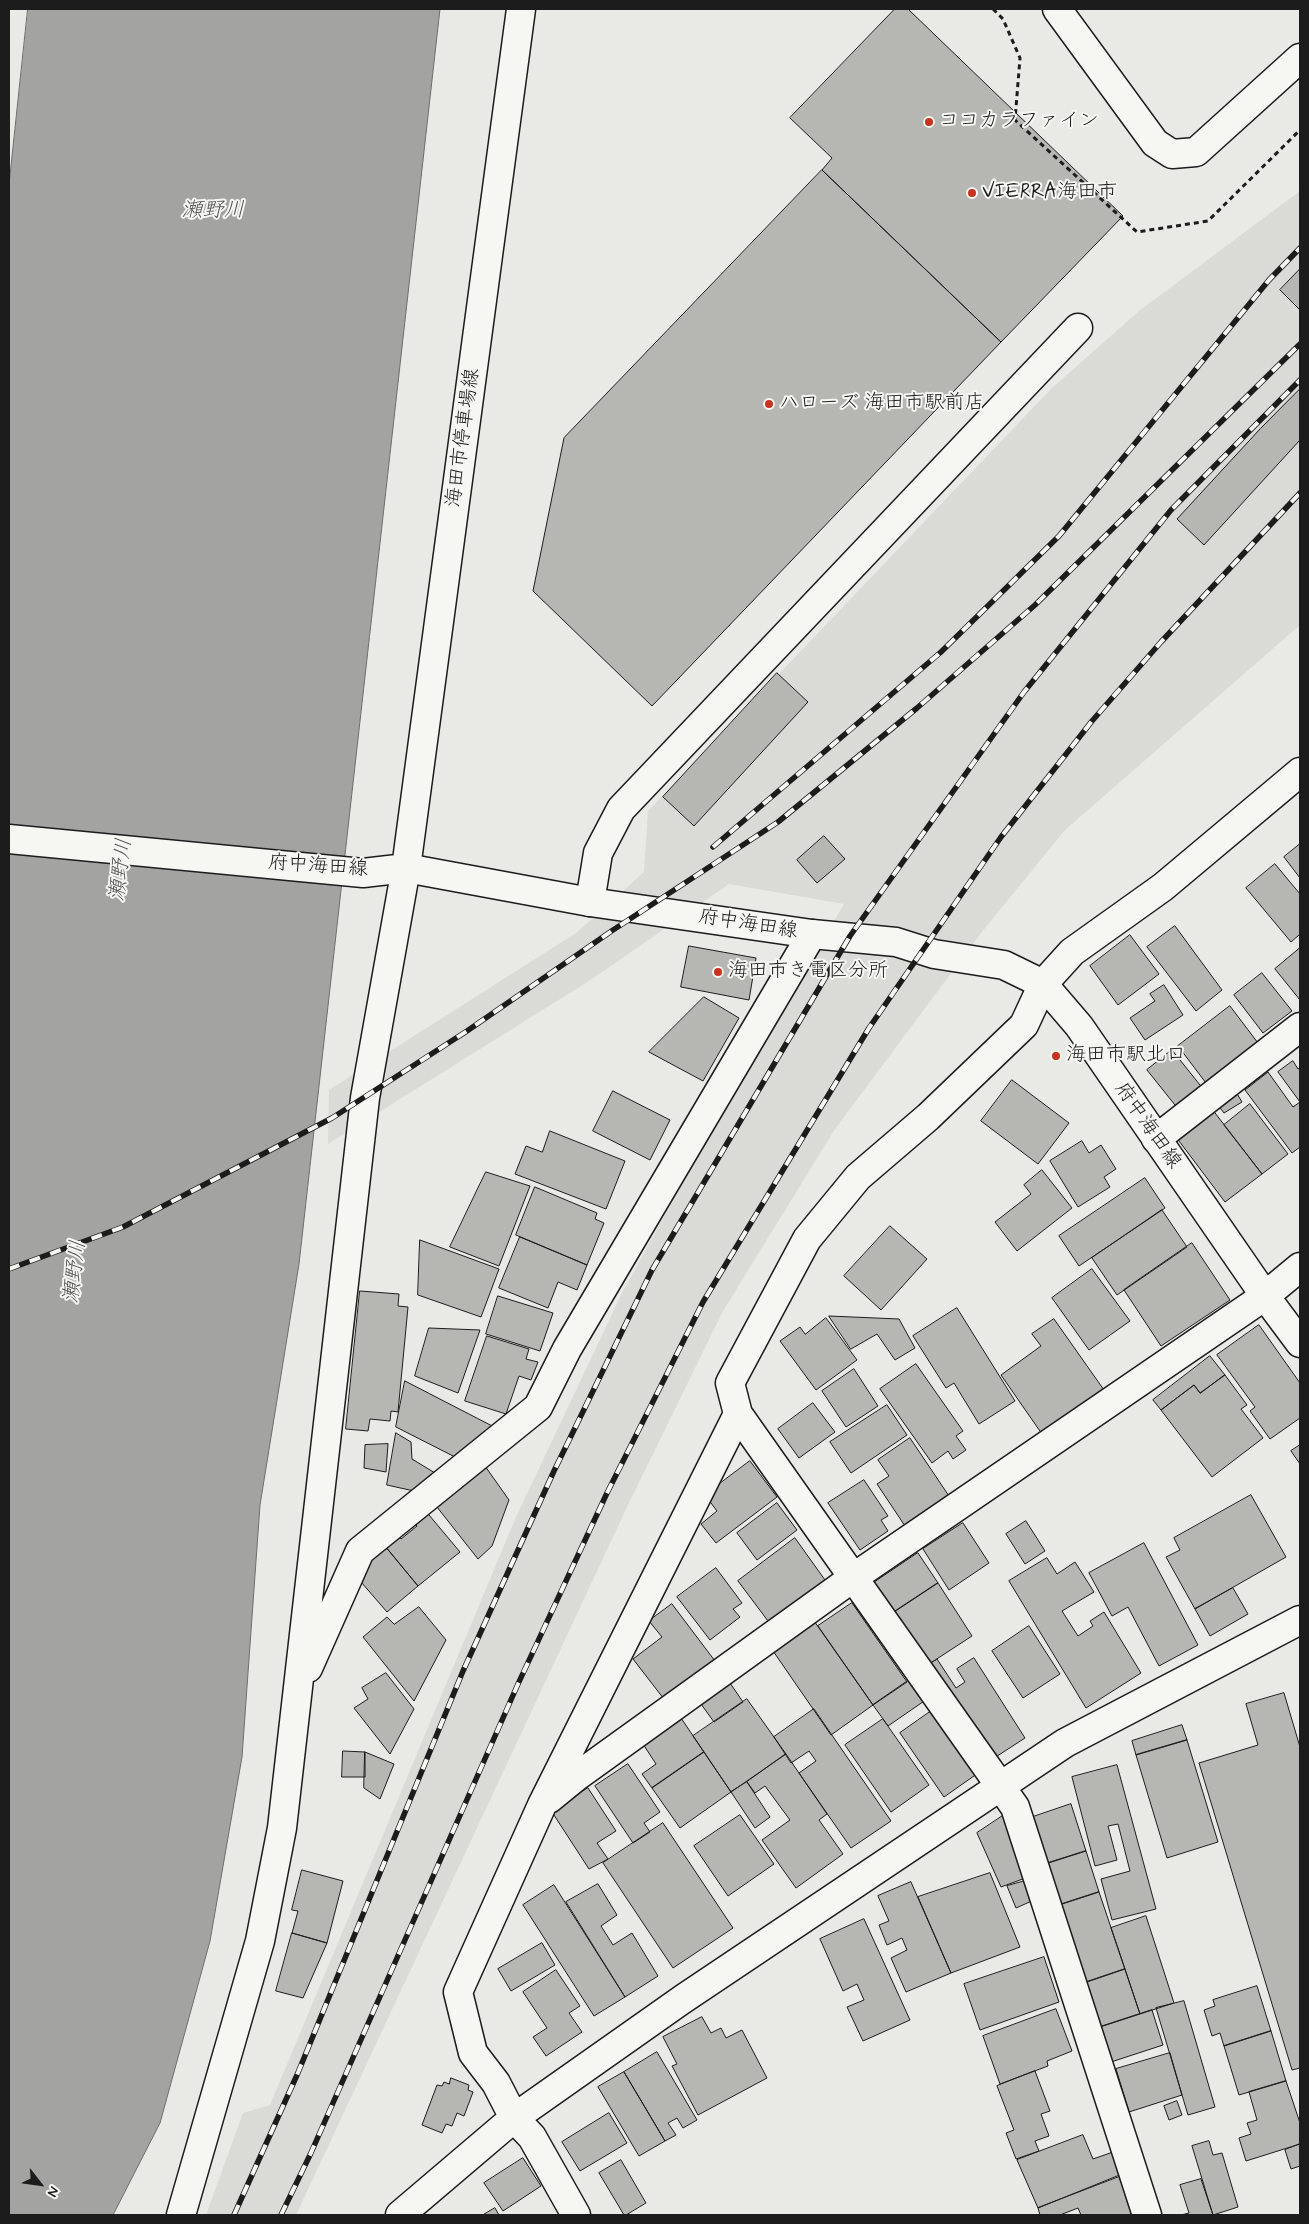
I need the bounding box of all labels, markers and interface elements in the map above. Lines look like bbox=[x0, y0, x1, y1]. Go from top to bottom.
place label: ココカラファイン bbox=[939, 110, 1099, 134]
marker: ココカラファイン bbox=[923, 116, 935, 128]
place label: VIERRA海田市 bbox=[982, 181, 1117, 205]
marker: VIERRA海田市 bbox=[966, 187, 978, 199]
water label: 瀬野川 bbox=[182, 199, 244, 225]
street label: 海田市停車場線 bbox=[442, 367, 486, 509]
place label: ハローズ 海田市駅前店 bbox=[779, 392, 984, 416]
marker: ハローズ 海田市駅前店 bbox=[763, 398, 775, 410]
water label: 瀬野川 bbox=[106, 837, 138, 903]
street label: 府中海田線 bbox=[267, 852, 369, 882]
street label: 府中海田線 bbox=[697, 905, 799, 945]
place label: 海田市き電区分所 bbox=[728, 960, 888, 984]
marker: 海田市き電区分所 bbox=[712, 966, 724, 978]
place label: 海田市駅北口 bbox=[1066, 1044, 1186, 1068]
marker: 海田市駅北口 bbox=[1050, 1050, 1062, 1062]
street label: 府中海田線 bbox=[1108, 1078, 1186, 1174]
water label: 瀬野川 bbox=[60, 1239, 92, 1305]
north arrow bbox=[15, 2159, 65, 2209]
text: N bbox=[43, 2183, 63, 2200]

